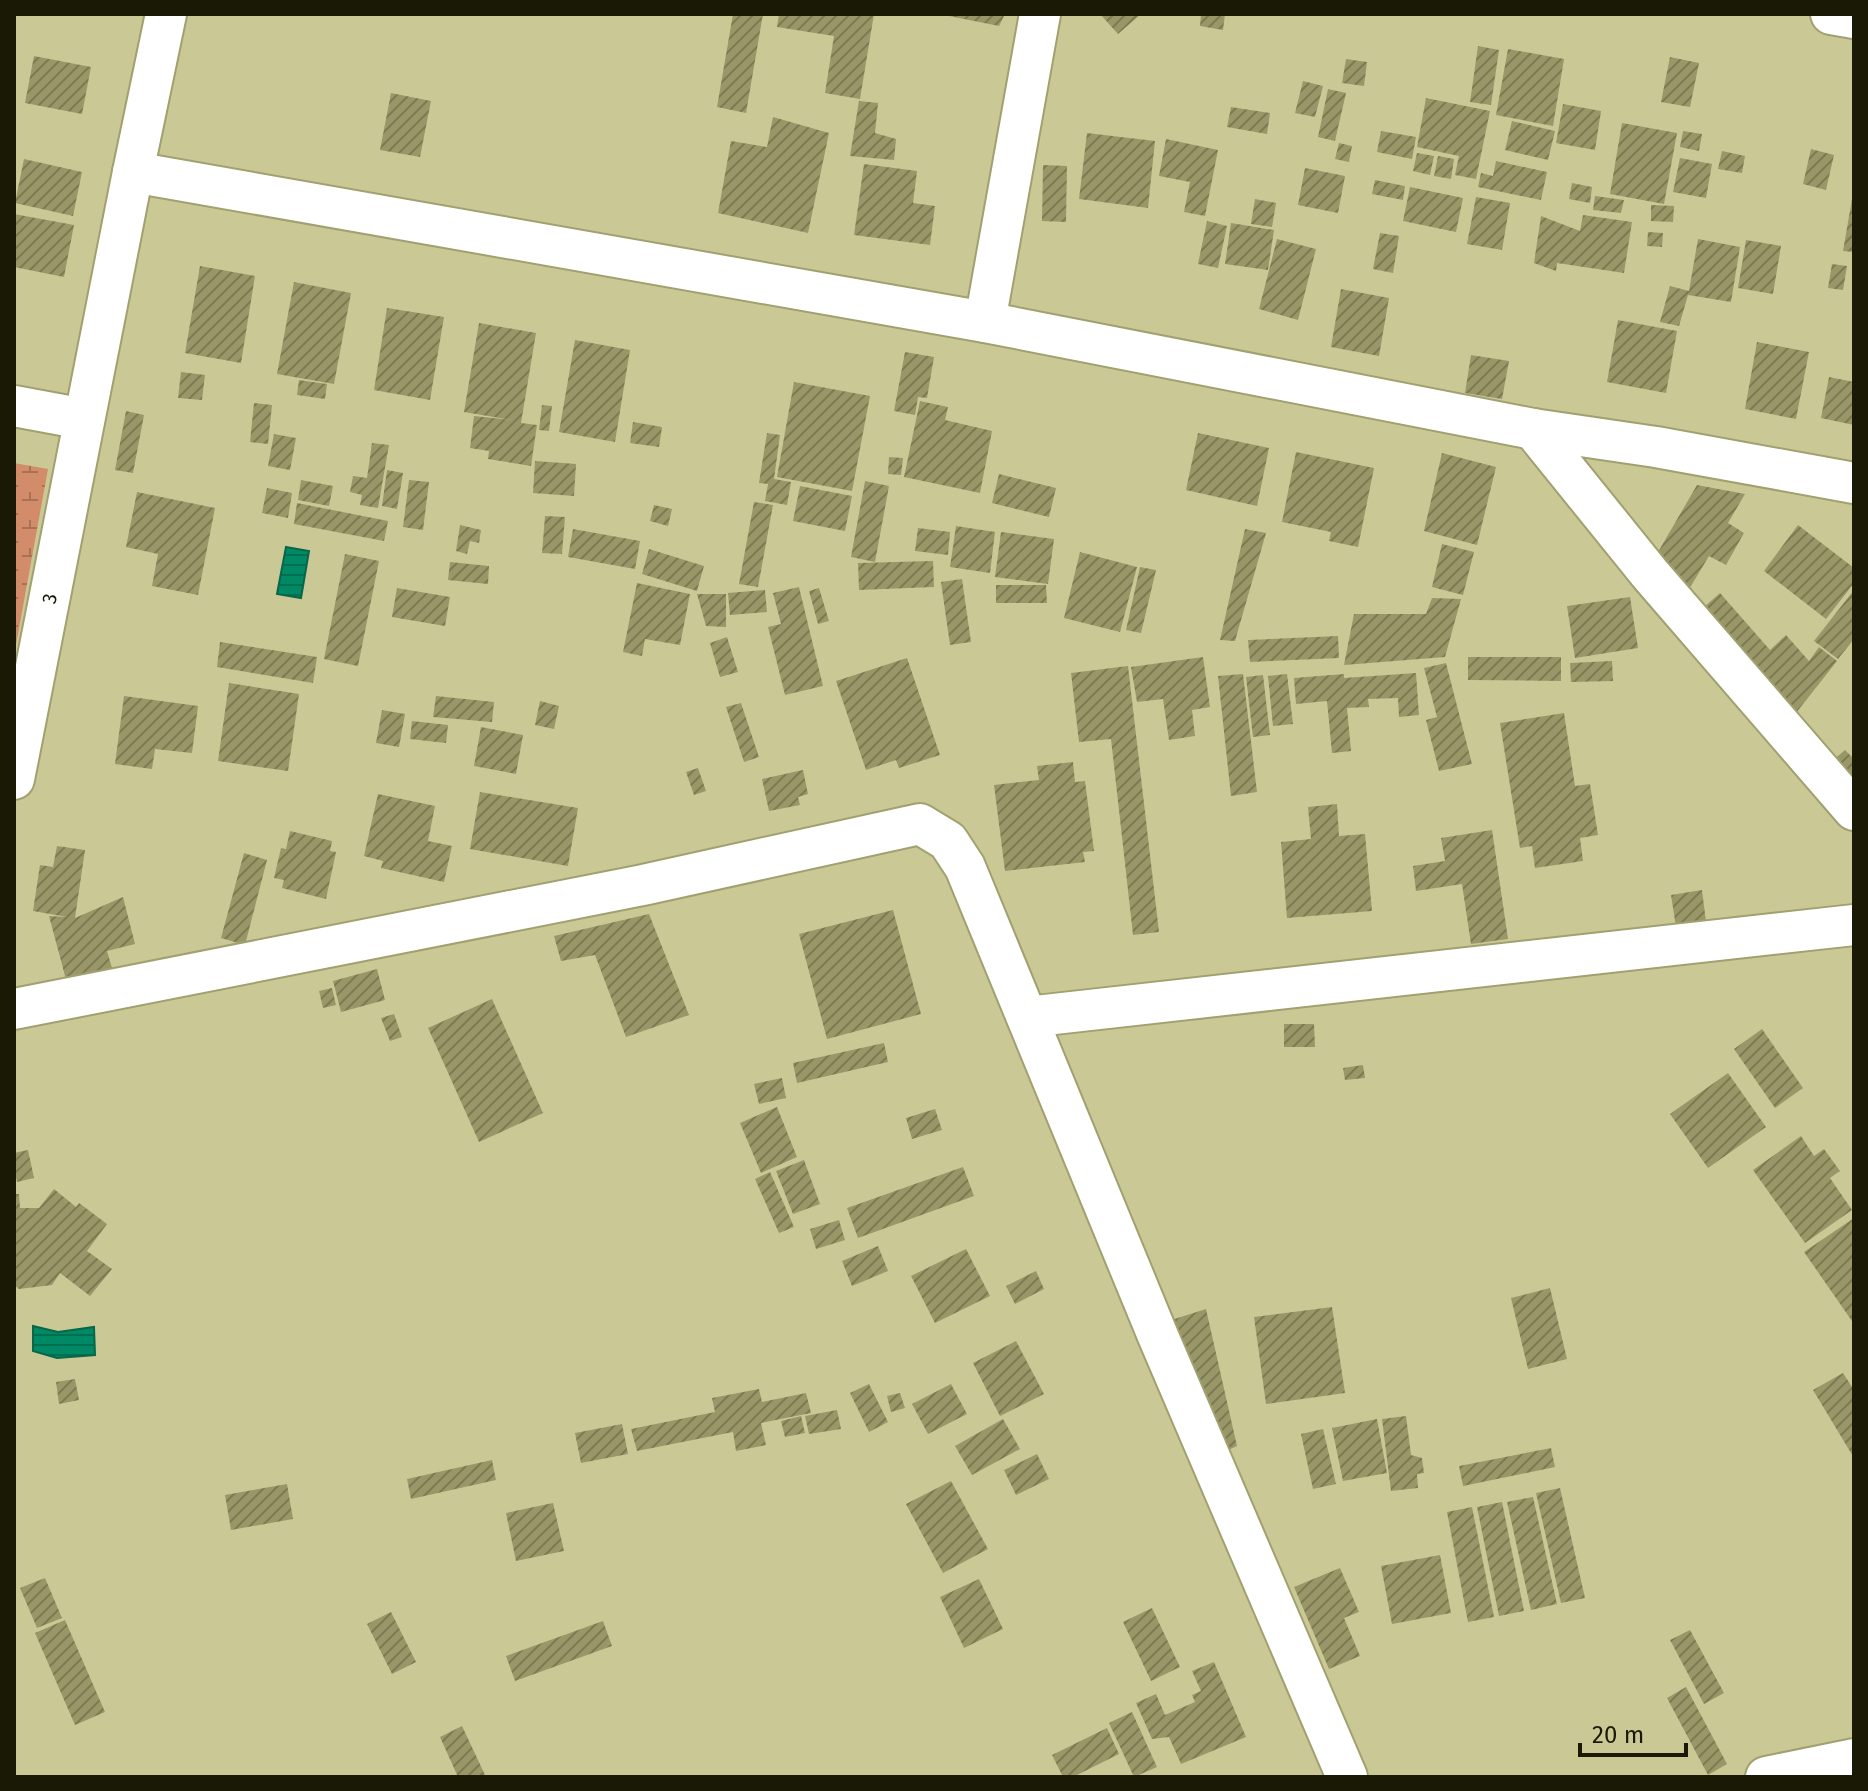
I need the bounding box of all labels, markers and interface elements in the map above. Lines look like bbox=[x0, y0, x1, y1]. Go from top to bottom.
street label: 3 bbox=[37, 591, 62, 606]
scale bar bbox=[1580, 1707, 1686, 1757]
text: 20 m bbox=[1592, 1721, 1644, 1749]

